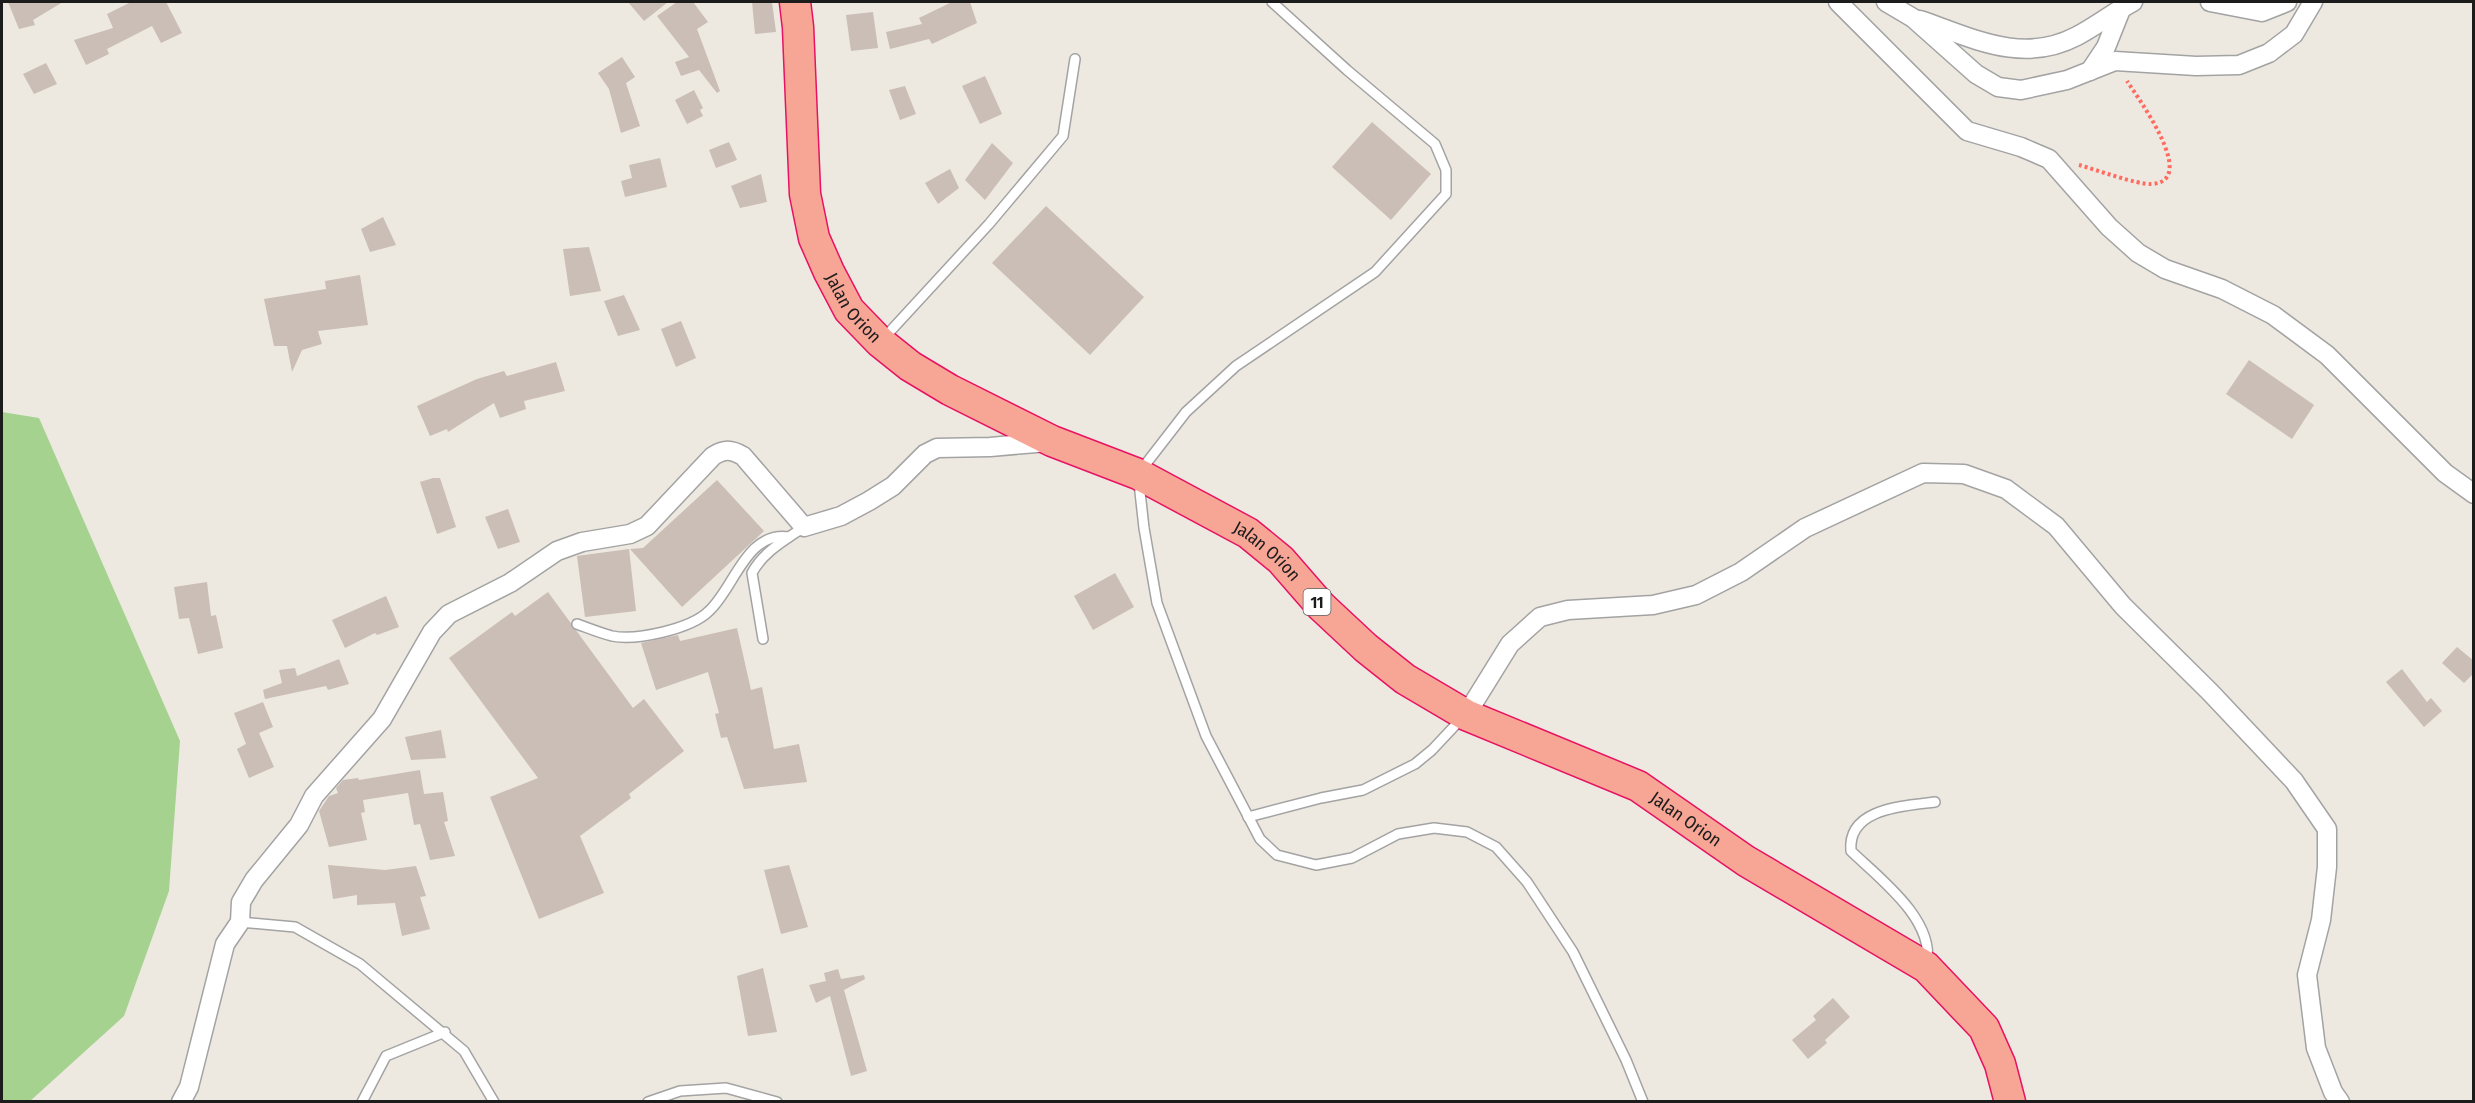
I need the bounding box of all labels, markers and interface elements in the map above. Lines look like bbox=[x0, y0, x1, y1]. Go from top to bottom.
street label: Jalan Orion bbox=[820, 269, 886, 348]
street label: Jalan Orion bbox=[1230, 516, 1305, 586]
road number: 11 bbox=[1304, 589, 1330, 615]
street label: Jalan Orion bbox=[1646, 787, 1726, 852]

